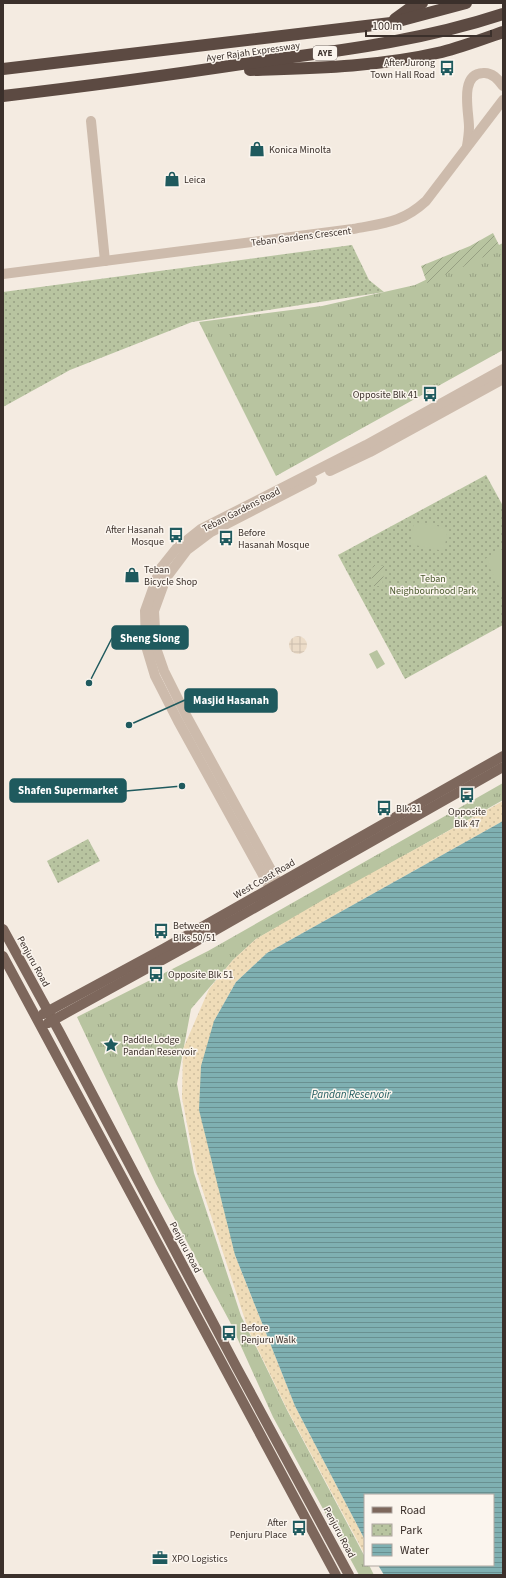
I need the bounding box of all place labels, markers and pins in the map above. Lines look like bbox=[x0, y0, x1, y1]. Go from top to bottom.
place label: After Jurong Town Hall Road bbox=[370, 56, 435, 82]
bus stop icon: After Jurong Town Hall Road bbox=[438, 59, 456, 77]
shop icon: Konica Minolta bbox=[248, 140, 266, 158]
place label: Konica Minolta bbox=[269, 143, 331, 157]
shop icon: Leica bbox=[163, 170, 181, 188]
place label: Leica bbox=[184, 173, 206, 187]
bus stop icon: Opposite Blk 41 bbox=[421, 385, 439, 403]
place label: Opposite Blk 41 bbox=[353, 388, 418, 402]
place label: After Hasanah Mosque bbox=[106, 523, 164, 549]
bus stop icon: After Hasanah Mosque bbox=[167, 526, 185, 544]
place label: Before Hasanah Mosque bbox=[238, 526, 310, 552]
bus stop icon: Before Hasanah Mosque bbox=[217, 529, 235, 547]
place label: Teban Bicycle Shop bbox=[144, 563, 198, 589]
shop icon: Teban Bicycle Shop bbox=[123, 566, 141, 584]
callout: Sheng Siong bbox=[112, 626, 188, 649]
callout: Masjid Hasanah bbox=[185, 689, 277, 712]
callout: Shafen Supermarket bbox=[10, 779, 126, 802]
bus stop icon: Opposite Blk 47 bbox=[458, 786, 476, 804]
bus stop icon: Blk 31 bbox=[375, 799, 393, 817]
place label: Blk 31 bbox=[396, 802, 421, 816]
place label: Opposite Blk 47 bbox=[448, 805, 486, 831]
place label: Between Blks 50/51 bbox=[173, 919, 216, 945]
bus stop icon: Between Blks 50/51 bbox=[152, 922, 170, 940]
bus stop icon: Opposite Blk 51 bbox=[147, 965, 165, 983]
place label: Opposite Blk 51 bbox=[168, 968, 233, 982]
place label: Paddle Lodge Pandan Reservoir bbox=[123, 1033, 197, 1059]
place icon: Paddle Lodge Pandan Reservoir bbox=[102, 1036, 120, 1054]
place label: Before Penjuru Walk bbox=[241, 1321, 296, 1347]
bus stop icon: Before Penjuru Walk bbox=[220, 1324, 238, 1342]
place label: After Penjuru Place bbox=[230, 1516, 288, 1542]
bus stop icon: After Penjuru Place bbox=[290, 1519, 308, 1537]
office icon: XPO Logistics bbox=[151, 1549, 169, 1567]
place label: XPO Logistics bbox=[172, 1552, 228, 1566]

